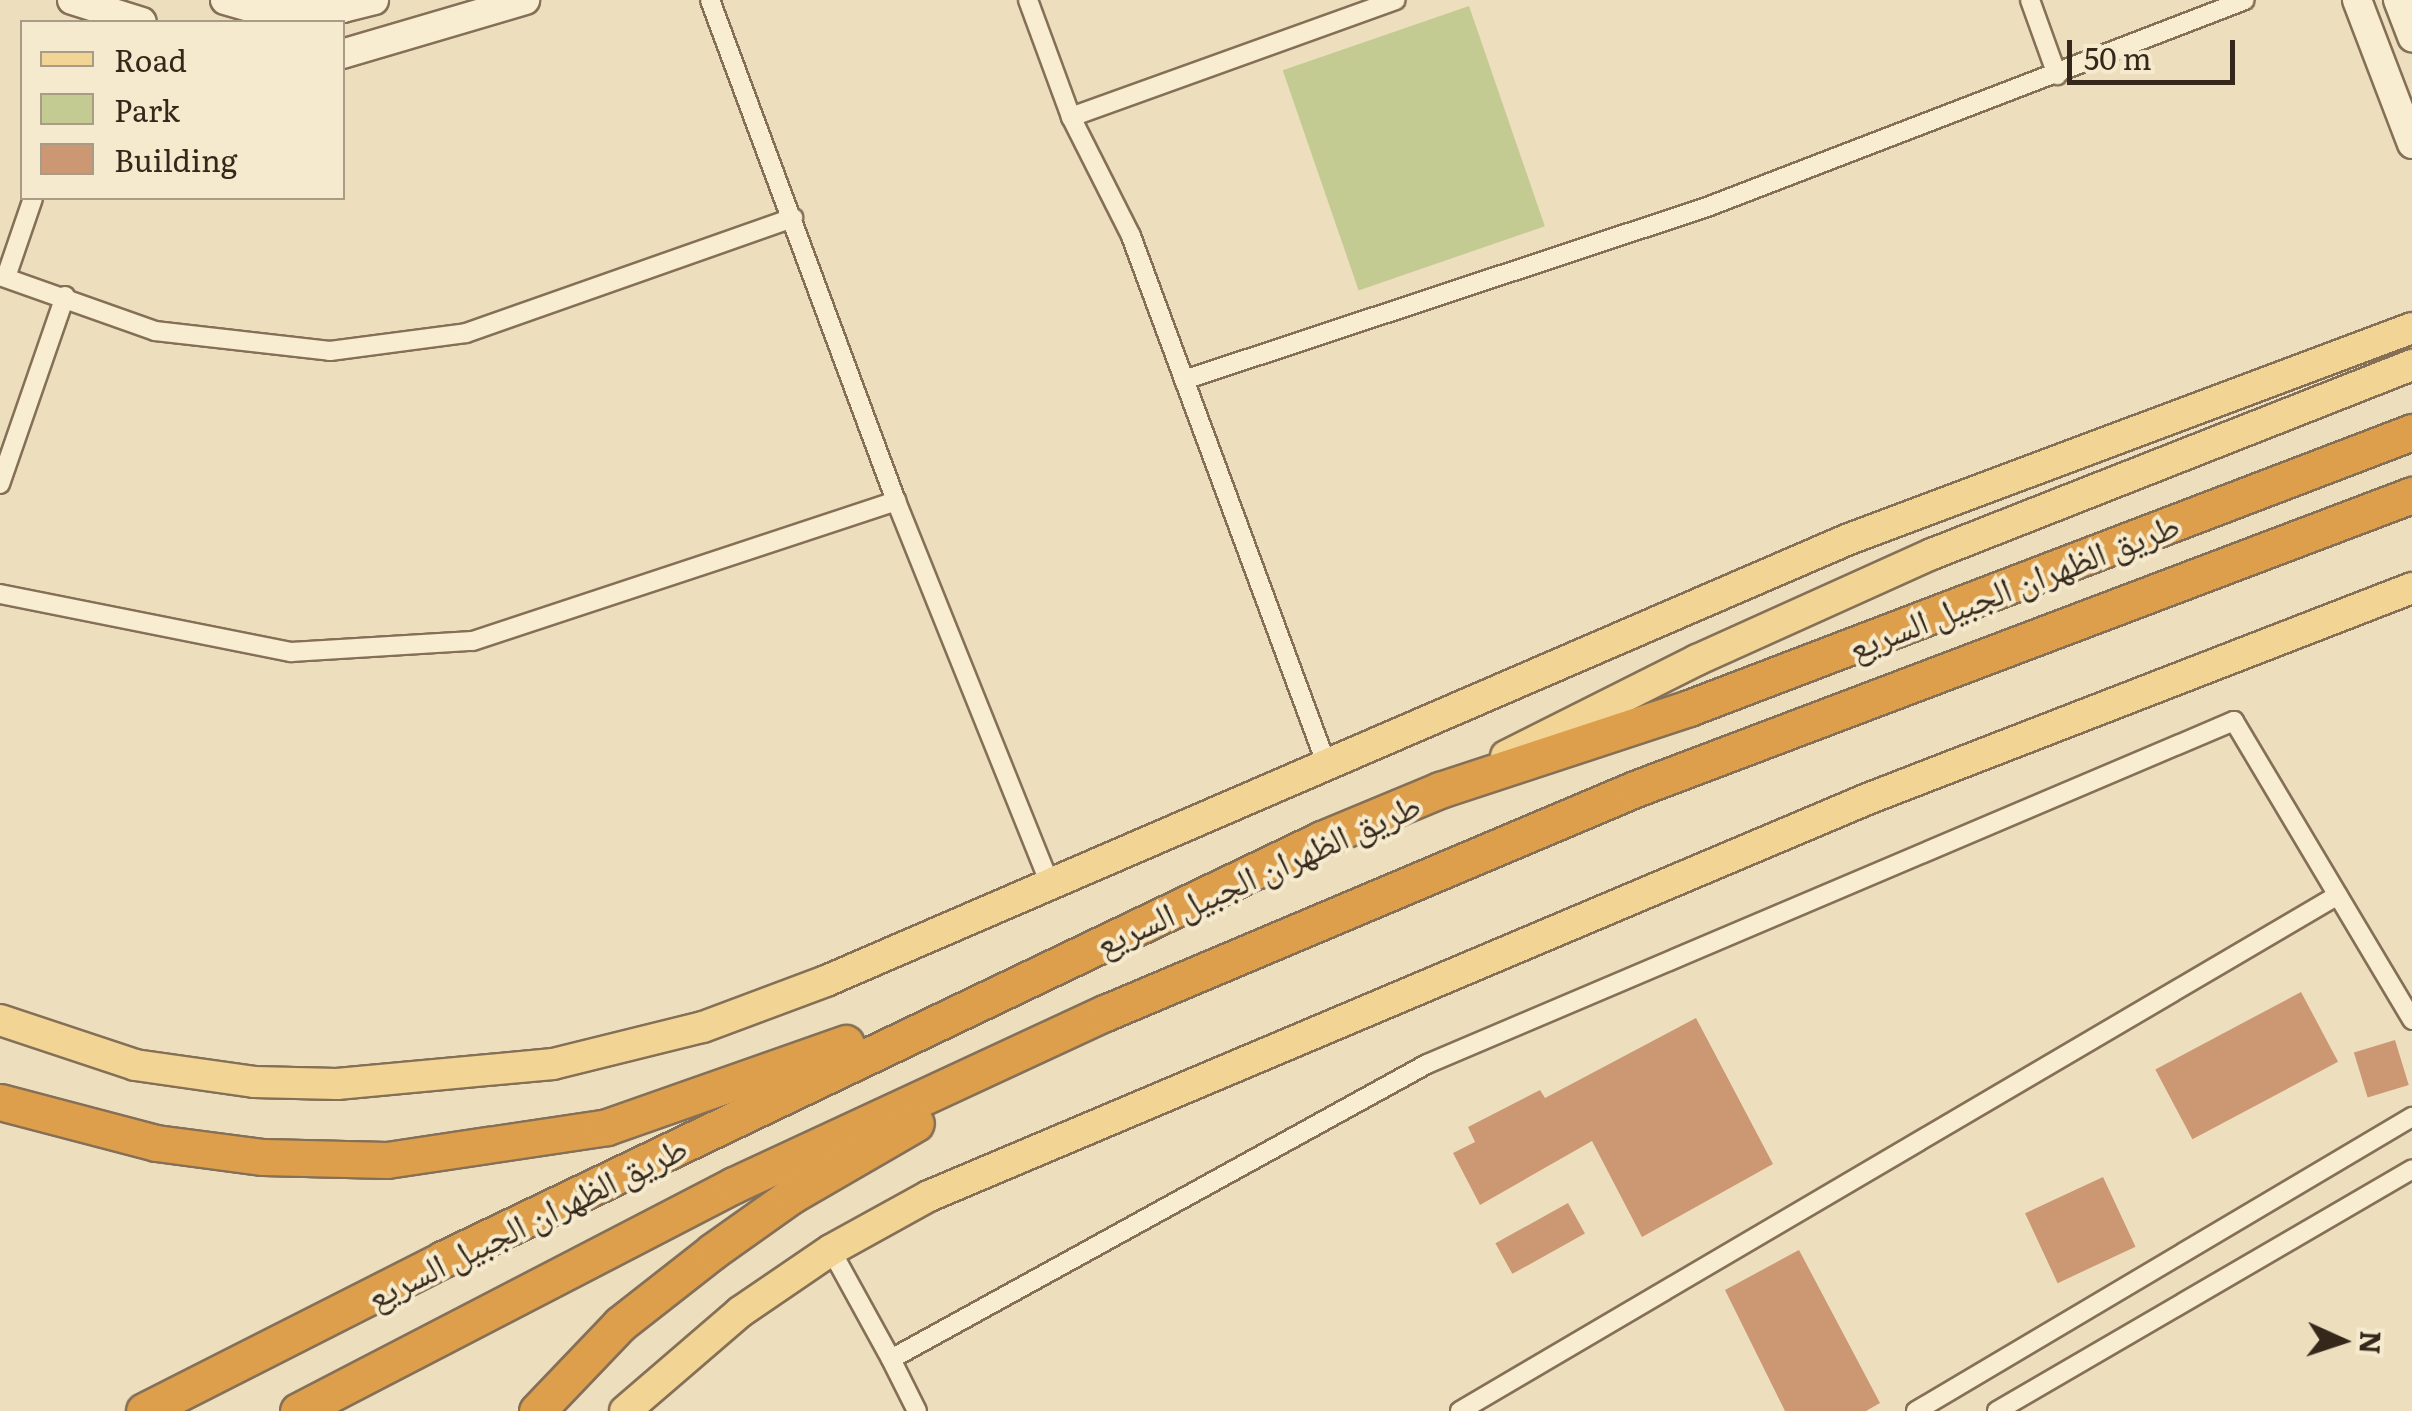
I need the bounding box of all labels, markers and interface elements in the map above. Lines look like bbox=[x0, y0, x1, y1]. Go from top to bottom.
legend bbox=[20, 20, 345, 200]
scale bar bbox=[2072, 20, 2240, 82]
text: 50 m bbox=[2084, 35, 2152, 79]
text: Road bbox=[114, 37, 187, 81]
text: Park bbox=[114, 87, 180, 131]
text: Building bbox=[114, 137, 238, 181]
street label: طريق الظهران الجبيل السريع bbox=[1842, 501, 2184, 667]
street label: طريق الظهران الجبيل السريع bbox=[1088, 781, 1426, 963]
street label: طريق الظهران الجبيل السريع bbox=[359, 1124, 693, 1316]
north arrow bbox=[2292, 1291, 2392, 1391]
text: N bbox=[2350, 1330, 2394, 1355]

